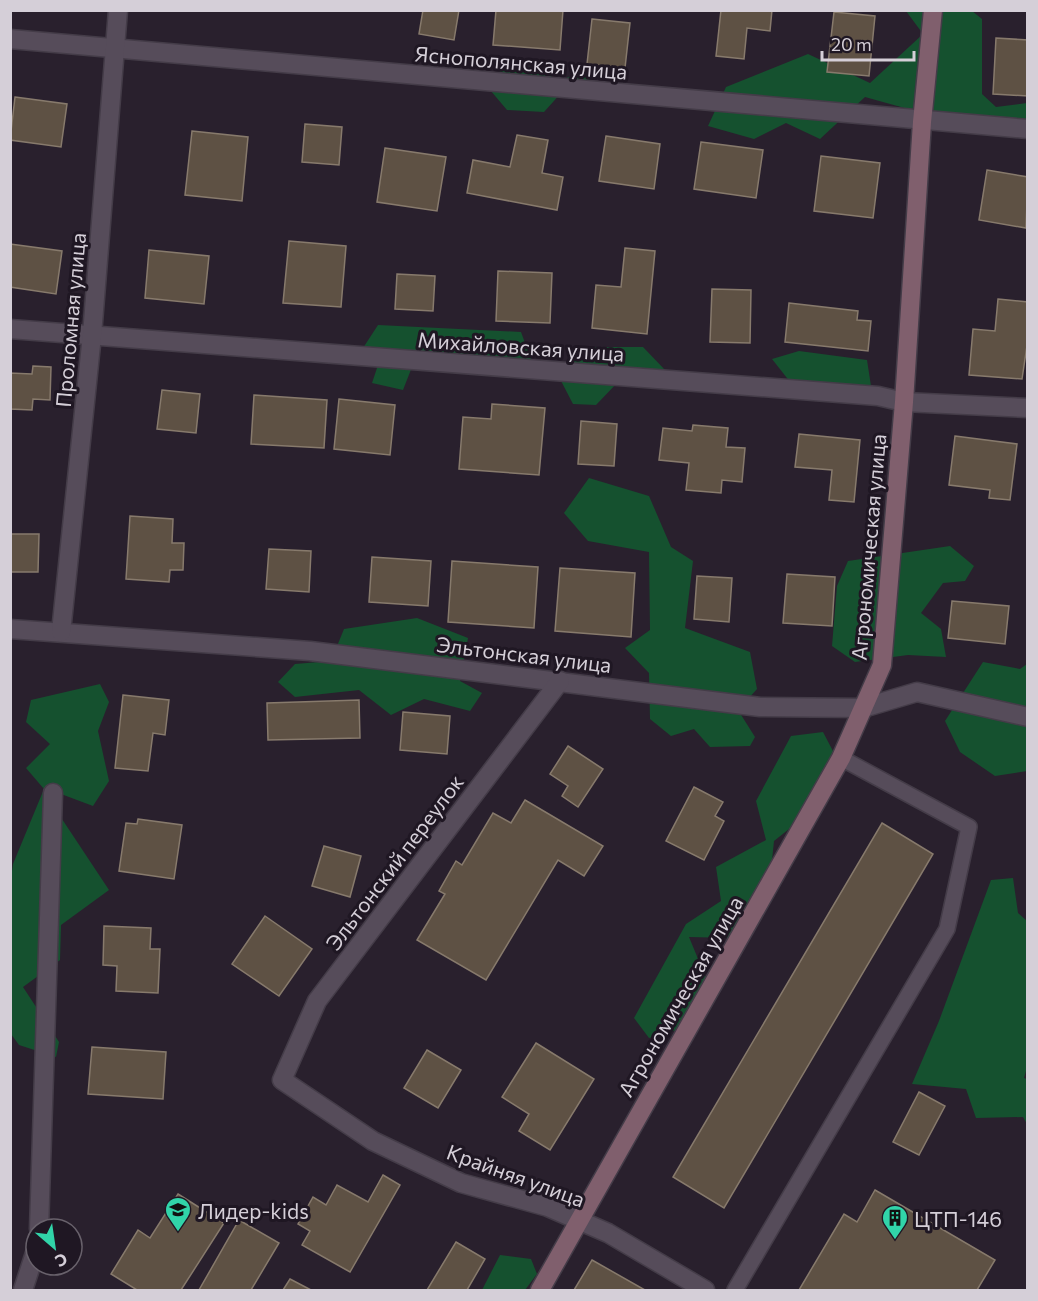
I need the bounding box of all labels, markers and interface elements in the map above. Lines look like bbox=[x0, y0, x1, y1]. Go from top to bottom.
scale bar bbox=[822, 24, 914, 62]
text: 20 m bbox=[831, 33, 872, 55]
street label: Яснополянская улица bbox=[414, 40, 628, 84]
street label: Проломная улица bbox=[50, 232, 90, 408]
street label: Михайловская улица bbox=[417, 326, 625, 366]
street label: Агрономическая улица bbox=[846, 433, 890, 661]
street label: Эльтонская улица bbox=[435, 631, 613, 677]
street label: Эльтонский переулок bbox=[320, 769, 468, 955]
street label: Агрономическая улица bbox=[612, 891, 748, 1101]
street label: Крайняя улица bbox=[444, 1138, 588, 1212]
school or university icon: Лидер-kids bbox=[163, 1195, 193, 1233]
place label: Лидер-kids bbox=[198, 1198, 309, 1223]
building icon: ЦТП-146 bbox=[880, 1203, 910, 1241]
place label: ЦТП-146 bbox=[914, 1206, 1002, 1231]
north arrow bbox=[24, 1217, 84, 1277]
text: С bbox=[52, 1250, 71, 1272]

